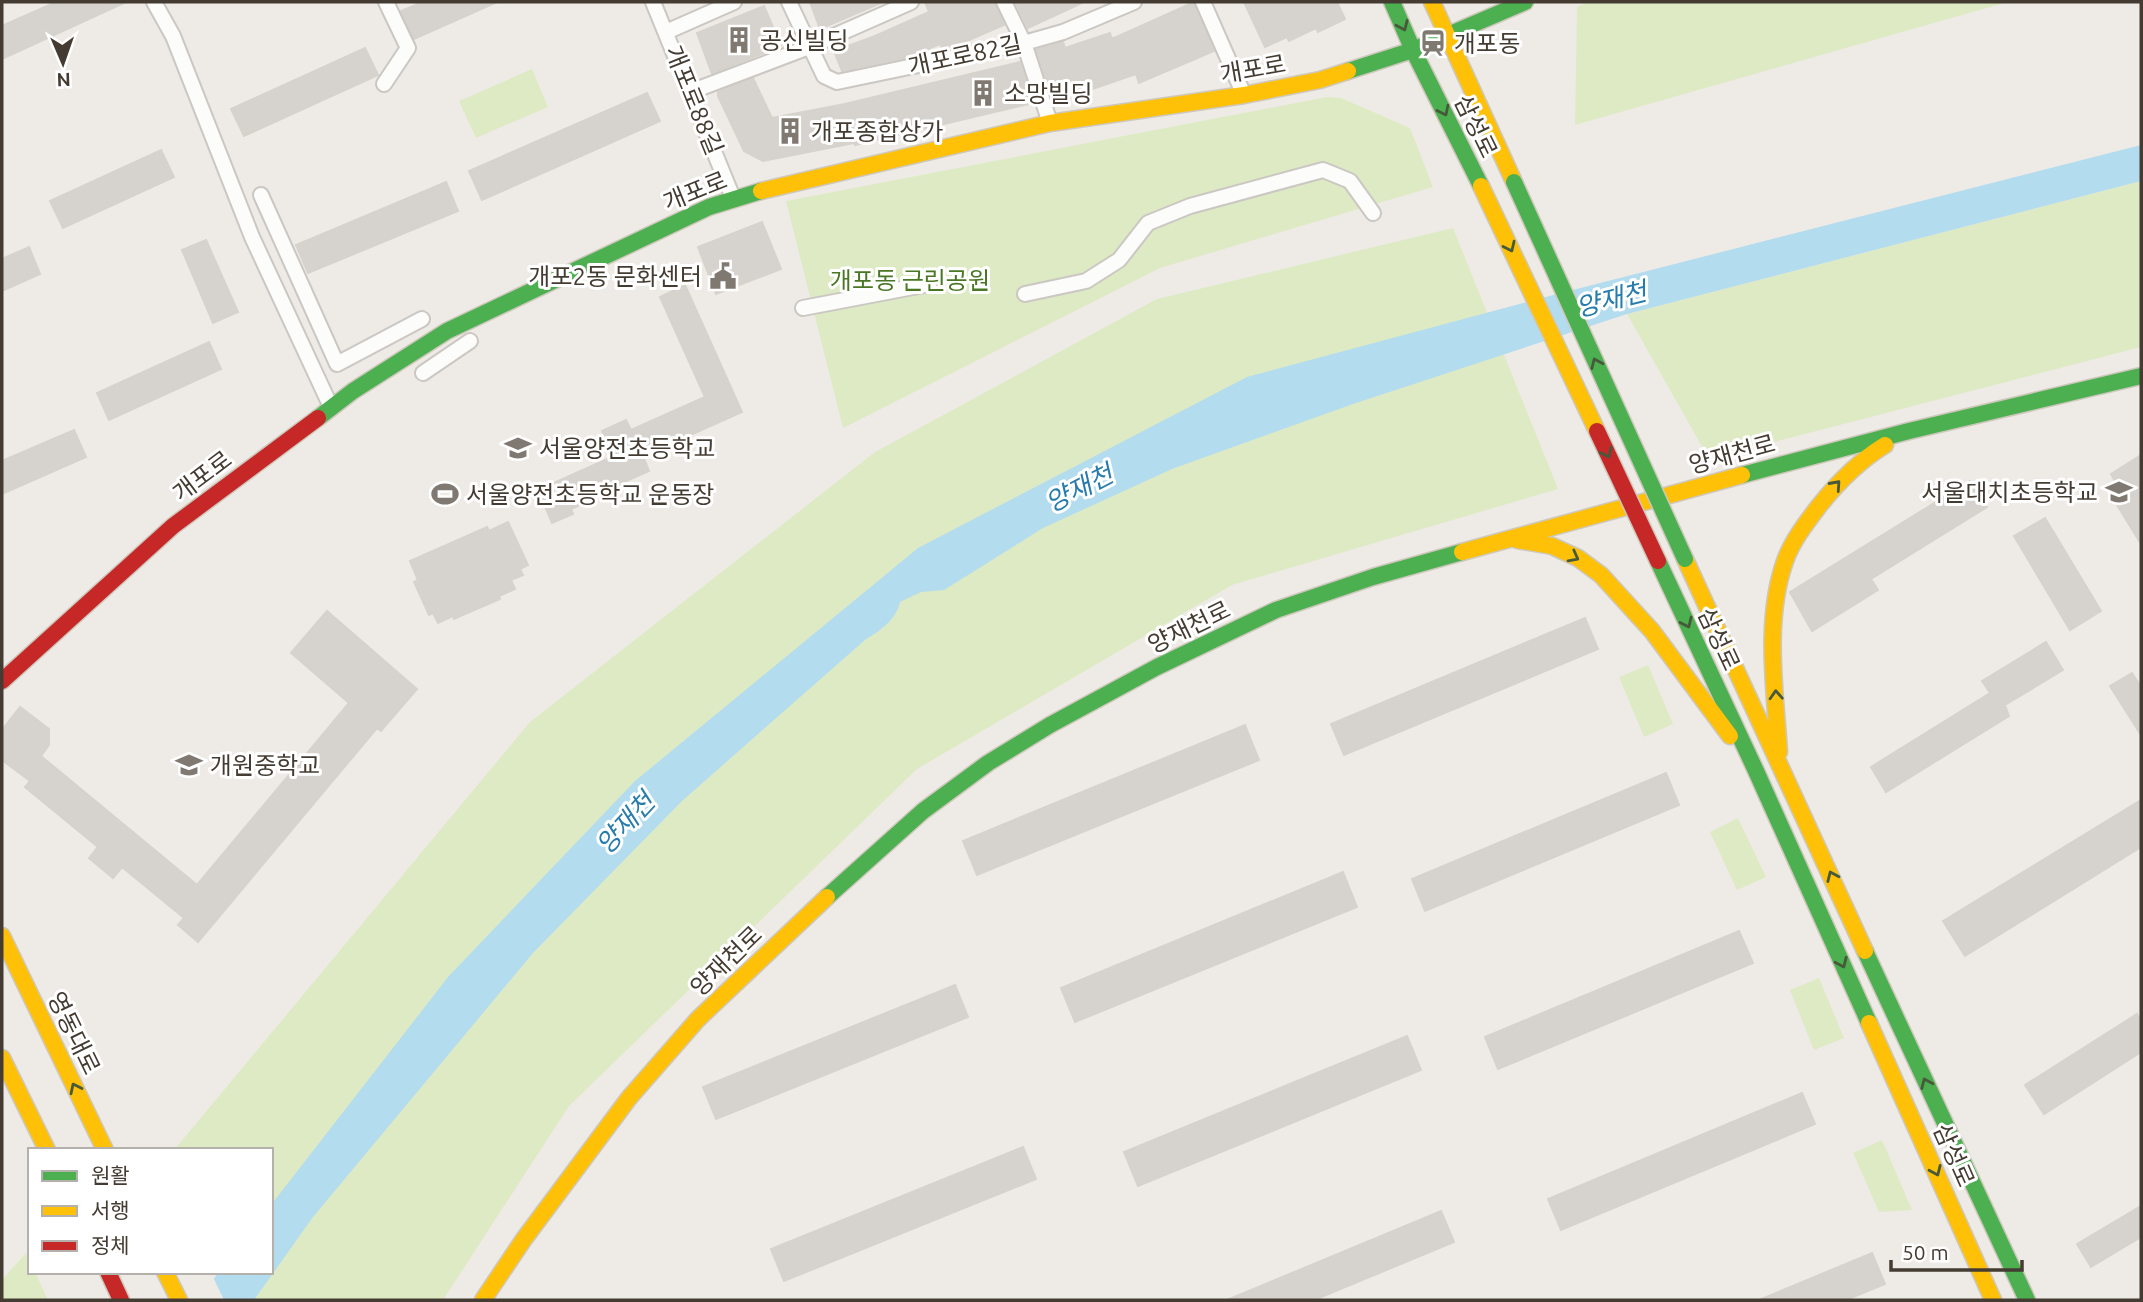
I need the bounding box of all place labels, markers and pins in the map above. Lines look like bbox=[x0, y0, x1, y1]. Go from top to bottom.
building icon: 공신빌딩 bbox=[724, 25, 754, 55]
place label: 공신빌딩 bbox=[760, 27, 848, 54]
station icon: 개포동 bbox=[1418, 28, 1448, 58]
place label: 개포동 bbox=[1454, 30, 1520, 57]
building icon: 소망빌딩 bbox=[968, 78, 998, 108]
place label: 소망빌딩 bbox=[1004, 80, 1092, 107]
building icon: 개포종합상가 bbox=[775, 116, 805, 146]
place label: 개포종합상가 bbox=[811, 118, 943, 145]
public building icon: 개포2동 문화센터 bbox=[708, 261, 738, 291]
place label: 개포2동 문화센터 bbox=[528, 263, 702, 290]
school or university icon: 서울양전초등학교 bbox=[503, 433, 533, 463]
place label: 서울양전초등학교 bbox=[539, 435, 716, 462]
school or university icon: 서울대치초등학교 bbox=[2104, 477, 2134, 507]
sports icon: 서울양전초등학교 운동장 bbox=[430, 479, 460, 509]
place label: 서울대치초등학교 bbox=[1921, 479, 2098, 506]
place label: 서울양전초등학교 운동장 bbox=[466, 481, 714, 508]
school or university icon: 개원중학교 bbox=[174, 750, 204, 780]
place label: 개원중학교 bbox=[210, 752, 320, 779]

